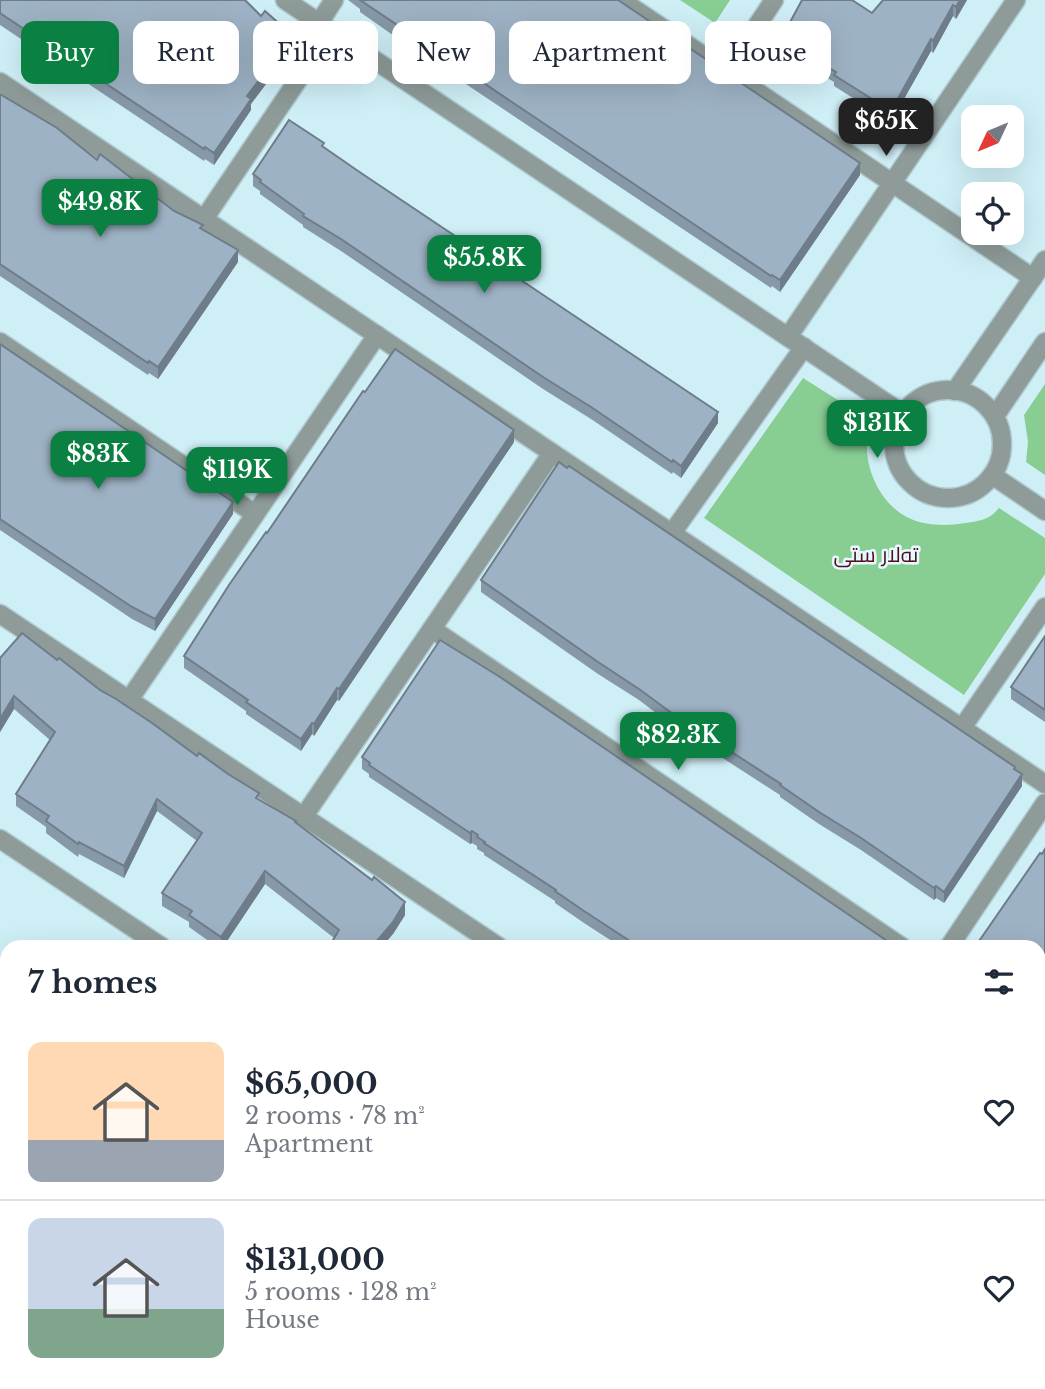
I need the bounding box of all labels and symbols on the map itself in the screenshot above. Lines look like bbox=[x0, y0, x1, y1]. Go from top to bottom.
pin: $65K bbox=[845, 99, 927, 158]
north arrow bbox=[961, 105, 1024, 168]
pin: $49.8K bbox=[43, 180, 157, 239]
pin: $55.8K bbox=[427, 236, 541, 295]
pin: $131K bbox=[828, 400, 926, 460]
pin: $83K bbox=[57, 432, 139, 491]
pin: $119K bbox=[188, 448, 286, 507]
district label: ته‌لار ستی bbox=[834, 542, 919, 568]
pin: $82.3K bbox=[621, 712, 735, 772]

